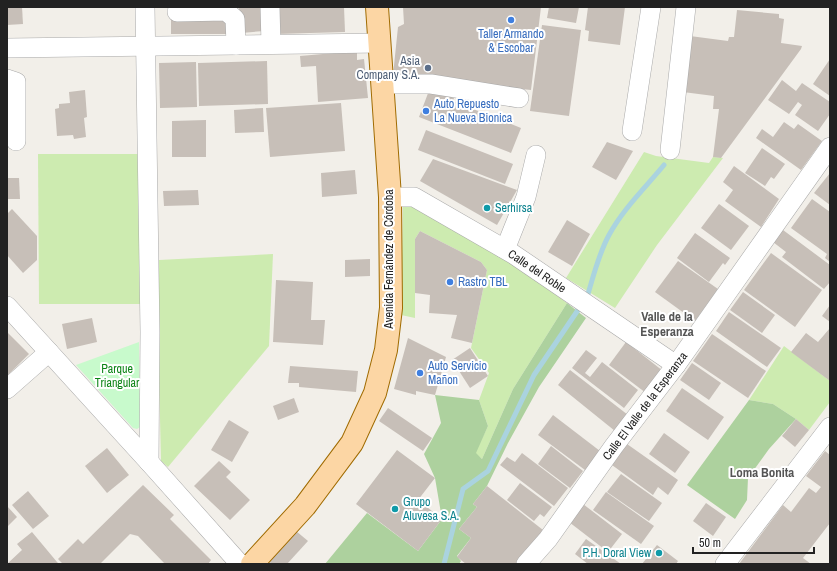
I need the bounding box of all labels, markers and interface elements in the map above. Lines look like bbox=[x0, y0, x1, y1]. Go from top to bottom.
marker: Taller Armando & Escobar bbox=[506, 15, 516, 25]
place label: Taller Armando & Escobar bbox=[478, 26, 544, 56]
place label: Asia Company S.A. bbox=[357, 53, 421, 83]
marker: Asia Company S.A. bbox=[423, 63, 433, 73]
place label: Auto Repuesto La Nueva Bionica bbox=[433, 96, 513, 126]
marker: Auto Repuesto La Nueva Bionica bbox=[421, 106, 431, 116]
street label: Avenida Fernández de Córdoba bbox=[381, 189, 397, 330]
place label: Serhirsa bbox=[495, 200, 533, 216]
marker: Serhirsa bbox=[482, 203, 492, 213]
street label: Calle del Roble bbox=[505, 246, 569, 296]
place label: Rastro TBL bbox=[458, 274, 508, 290]
marker: Rastro TBL bbox=[445, 277, 455, 287]
district label: Valle de la Esperanza bbox=[640, 308, 694, 340]
street label: Calle El Valle de la Esperanza bbox=[599, 348, 691, 463]
place label: Auto Servicio Mañon bbox=[427, 358, 487, 388]
park label: Parque Triangular bbox=[95, 361, 140, 391]
marker: Auto Servicio Mañon bbox=[415, 368, 425, 378]
district label: Loma Bonita bbox=[730, 464, 794, 481]
place label: Grupo Aluvesa S.A. bbox=[402, 494, 459, 524]
marker: Grupo Aluvesa S.A. bbox=[390, 504, 400, 514]
scale bar bbox=[693, 529, 814, 555]
text: 50 m bbox=[699, 535, 721, 551]
place label: P.H. Doral View bbox=[582, 545, 652, 561]
marker: P.H. Doral View bbox=[654, 548, 664, 558]

